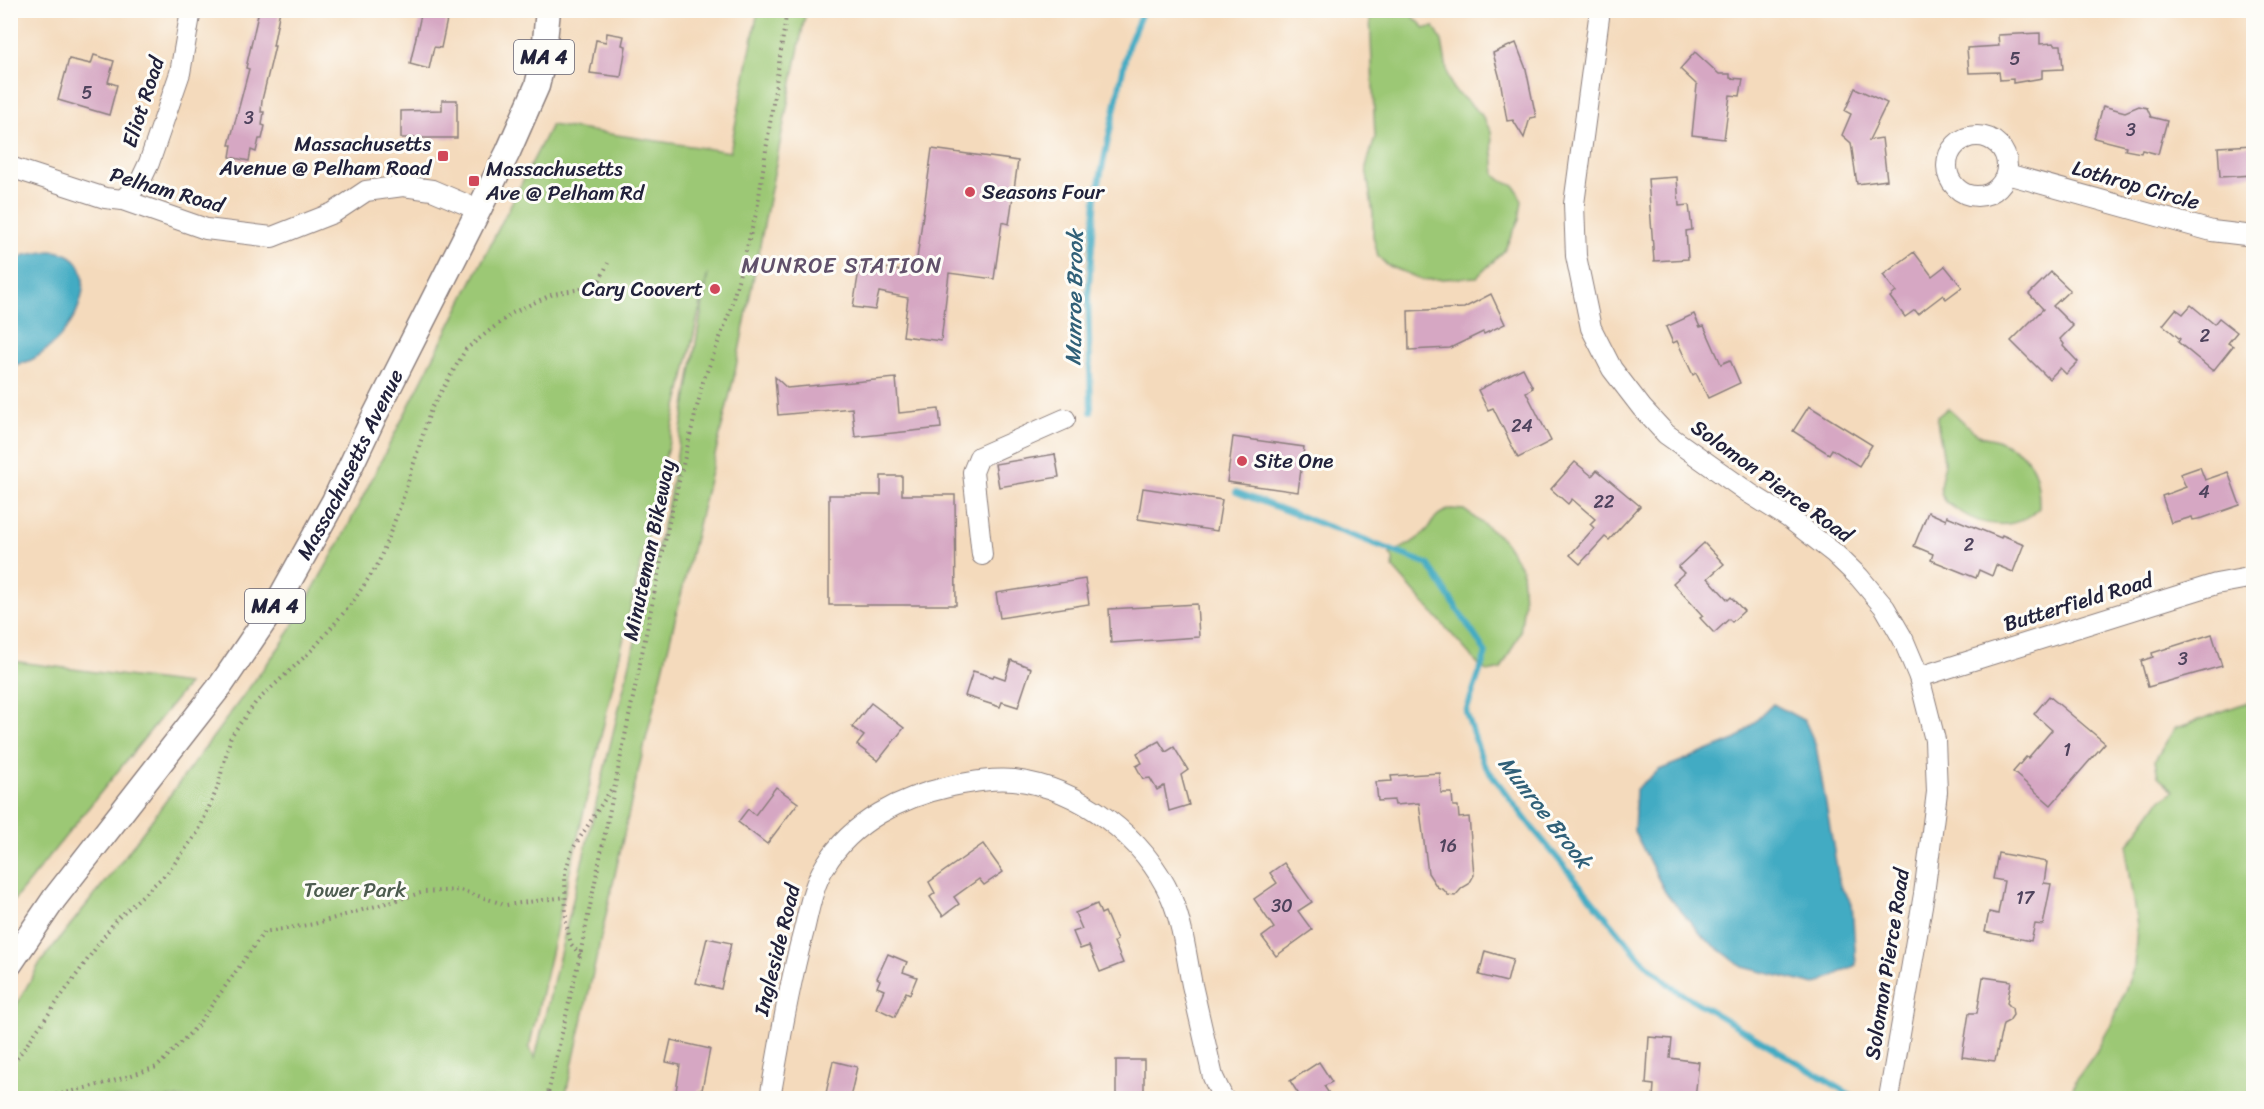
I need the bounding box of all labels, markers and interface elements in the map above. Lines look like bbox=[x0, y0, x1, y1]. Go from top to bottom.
road number: MA 4 bbox=[514, 40, 574, 74]
house number: 5 bbox=[2010, 43, 2021, 75]
street label: Eliot Road bbox=[110, 50, 176, 152]
house number: 5 bbox=[82, 77, 93, 109]
house number: 3 bbox=[244, 102, 254, 134]
house number: 3 bbox=[2126, 114, 2136, 146]
place label: Massachusetts Avenue @ Pelham Road bbox=[219, 125, 433, 187]
marker: Massachusetts Avenue @ Pelham Road bbox=[436, 149, 450, 163]
street label: Lothrop Circle bbox=[2068, 149, 2204, 221]
place label: Massachusetts Ave @ Pelham Rd bbox=[485, 150, 646, 212]
street label: Pelham Road bbox=[105, 156, 231, 225]
place label: Seasons Four bbox=[982, 173, 1105, 211]
marker: Massachusetts Ave @ Pelham Rd bbox=[467, 174, 481, 188]
marker: Seasons Four bbox=[963, 185, 977, 199]
water label: Munroe Brook bbox=[1053, 227, 1095, 366]
district label: MUNROE STATION bbox=[741, 246, 943, 285]
place label: Cary Coovert bbox=[582, 270, 703, 308]
marker: Cary Coovert bbox=[708, 282, 722, 296]
house number: 2 bbox=[2200, 320, 2210, 352]
street label: Massachusetts Avenue bbox=[286, 362, 414, 567]
street label: Solomon Pierce Road bbox=[1683, 409, 1863, 554]
house number: 24 bbox=[1511, 410, 1533, 442]
place label: Site One bbox=[1254, 442, 1333, 480]
marker: Site One bbox=[1235, 454, 1249, 468]
street label: Minuteman Bikeway bbox=[611, 456, 687, 644]
house number: 4 bbox=[2198, 476, 2210, 508]
house number: 22 bbox=[1594, 486, 1614, 518]
house number: 2 bbox=[1964, 529, 1974, 561]
street label: Butterfield Road bbox=[1999, 561, 2159, 643]
road number: MA 4 bbox=[245, 589, 305, 623]
house number: 3 bbox=[2178, 643, 2188, 675]
house number: 1 bbox=[2063, 734, 2071, 766]
water label: Munroe Brook bbox=[1488, 747, 1604, 880]
house number: 16 bbox=[1439, 830, 1457, 862]
street label: Solomon Pierce Road bbox=[1853, 864, 1921, 1062]
park label: Tower Park bbox=[304, 871, 407, 909]
street label: Ingleside Road bbox=[742, 878, 812, 1021]
house number: 17 bbox=[2016, 882, 2036, 914]
house number: 30 bbox=[1271, 890, 1293, 922]

